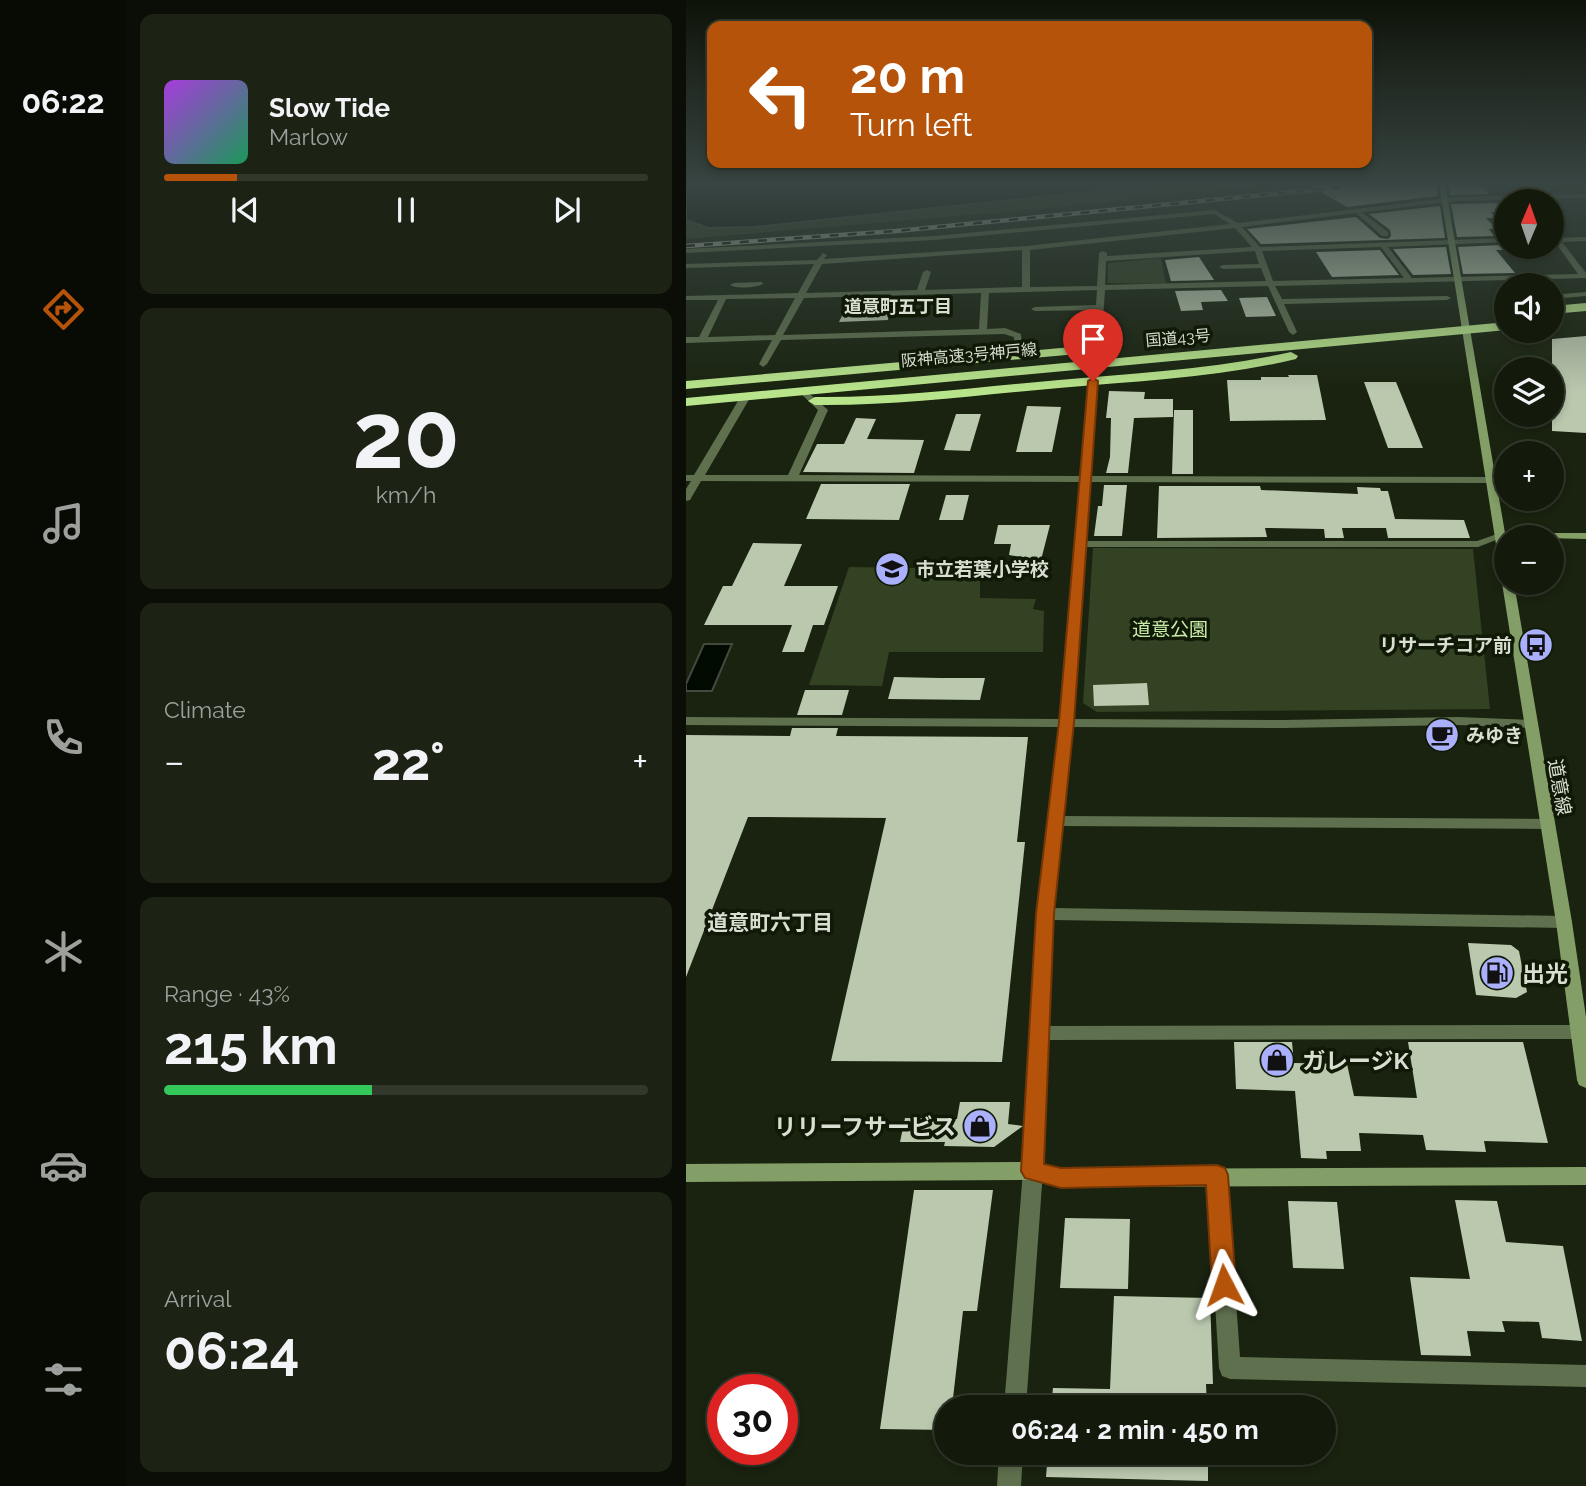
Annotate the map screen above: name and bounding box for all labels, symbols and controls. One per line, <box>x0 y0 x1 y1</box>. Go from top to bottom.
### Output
text: 20 m <box>850 47 965 104</box>
icon: left <box>735 49 826 140</box>
text: 06:22 <box>21 83 105 120</box>
text: Slow Tide <box>269 93 390 123</box>
text: Turn left <box>850 106 972 143</box>
text: Marlow <box>269 123 348 150</box>
north arrow <box>1494 189 1564 259</box>
map controls <box>1494 189 1564 595</box>
icon: previous <box>226 191 264 229</box>
icon: pause <box>387 191 425 229</box>
icon: next <box>548 191 586 229</box>
button: sound <box>1494 273 1564 343</box>
icon: directions <box>39 285 88 334</box>
district label: 道意町五丁目 <box>844 296 952 317</box>
pin <box>1063 309 1123 381</box>
icon: arrive <box>1074 320 1112 358</box>
street label: 国道43号 <box>1145 326 1211 350</box>
street label: 阪神高速3号神戸線 <box>900 340 1038 370</box>
button: layers <box>1494 357 1564 427</box>
text: 20 <box>352 382 460 489</box>
button: + <box>1494 441 1564 511</box>
text: km/h <box>376 481 436 508</box>
icon: music <box>39 499 88 548</box>
button: − <box>1494 525 1564 595</box>
school or university icon: 市立若葉小学校 <box>873 550 911 588</box>
place label: 市立若葉小学校 <box>916 558 1049 580</box>
park label: 道意公園 <box>1132 618 1208 640</box>
bus stop icon: リサーチコア前 <box>1517 626 1555 664</box>
place label: リサーチコア前 <box>1379 634 1512 656</box>
text: Climate <box>164 696 246 723</box>
icon: phone <box>39 713 88 762</box>
cafe icon: みゆき <box>1423 716 1461 754</box>
place label: みゆき <box>1466 724 1523 746</box>
text: 22° <box>372 731 445 792</box>
text: − <box>164 739 184 784</box>
text: + <box>632 739 648 784</box>
street label: 道意線 <box>1544 757 1576 817</box>
district label: 道意町六丁目 <box>707 910 833 935</box>
icon: climate <box>39 927 88 976</box>
fuel station icon: 出光 <box>1478 954 1516 992</box>
place label: 出光 <box>1522 960 1568 987</box>
text: Range · 43% <box>164 980 290 1007</box>
text: 215 km <box>164 1015 338 1076</box>
shop icon: ガレージK <box>1258 1041 1296 1079</box>
place label: ガレージK <box>1302 1047 1410 1074</box>
shop icon: リリーフサービス <box>961 1107 999 1145</box>
place label: リリーフサービス <box>773 1113 956 1140</box>
icon: car <box>39 1141 88 1190</box>
position arrow <box>1187 1248 1261 1322</box>
text: Arrival <box>164 1285 231 1312</box>
text: 06:24 <box>164 1320 299 1381</box>
icon: filters <box>39 1355 88 1404</box>
speed limit sign: 30 <box>707 1374 798 1465</box>
text: 06:24 · 2 min · 450 m <box>1011 1415 1259 1445</box>

